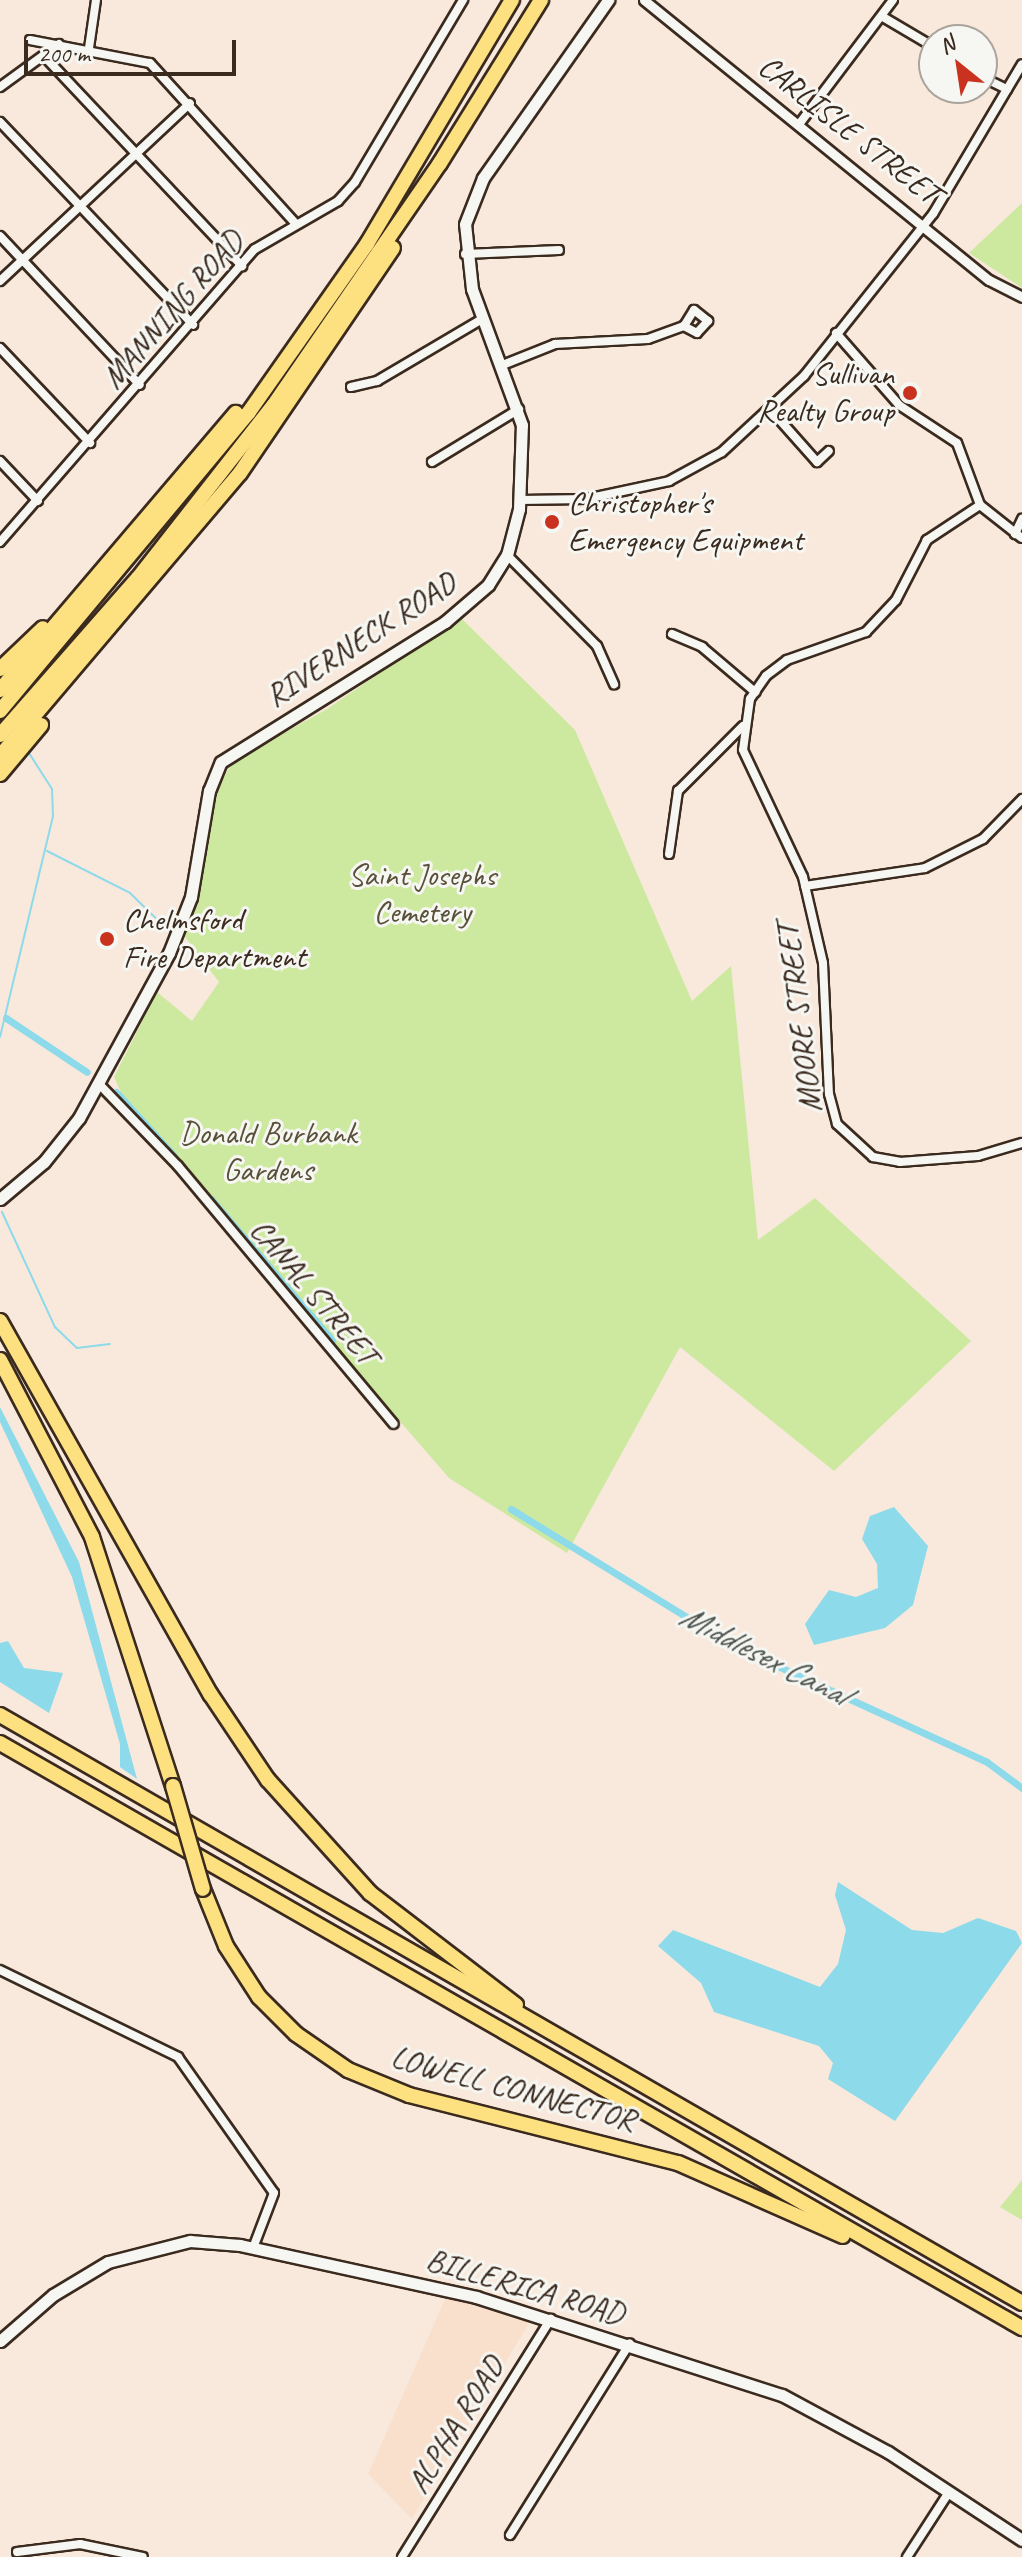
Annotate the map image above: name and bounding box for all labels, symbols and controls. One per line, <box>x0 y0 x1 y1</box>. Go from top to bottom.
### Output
scale bar <box>28 24 240 74</box>
north arrow <box>918 24 998 104</box>
text: N <box>934 29 960 60</box>
text: 200 m <box>38 39 90 69</box>
street label: CARLISLE STREET <box>751 47 947 213</box>
street label: MANNING ROAD <box>93 223 253 397</box>
place label: Sullivan Realty Group <box>757 356 894 431</box>
marker: Sullivan Realty Group <box>901 384 919 402</box>
place label: Christopher's Emergency Equipment <box>568 485 803 560</box>
marker: Christopher's Emergency Equipment <box>543 513 561 531</box>
street label: RIVERNECK ROAD <box>258 564 464 716</box>
park label: Saint Josephs Cemetery <box>348 857 496 932</box>
place label: Chelmsford Fire Department <box>123 902 303 977</box>
street label: MOORE STREET <box>769 922 831 1114</box>
marker: Chelmsford Fire Department <box>98 930 116 948</box>
park label: Donald Burbank Gardens <box>180 1115 356 1190</box>
street label: CANAL STREET <box>242 1211 386 1373</box>
water label: Middlesex Canal <box>673 1594 855 1714</box>
street label: LOWELL CONNECTOR <box>389 2038 637 2140</box>
street label: BILLERICA ROAD <box>420 2240 630 2334</box>
street label: ALPHA ROAD <box>399 2350 513 2500</box>

